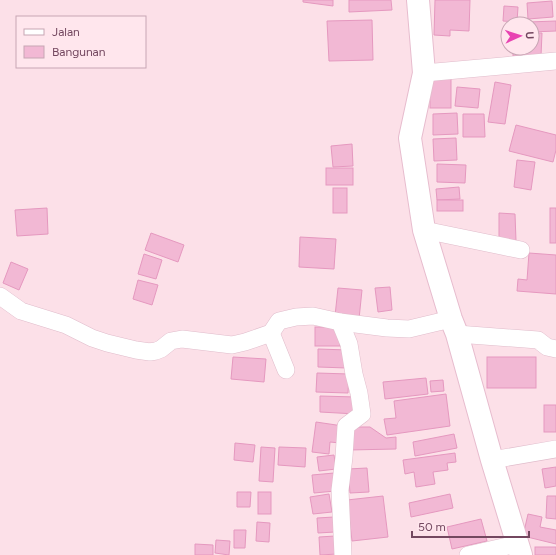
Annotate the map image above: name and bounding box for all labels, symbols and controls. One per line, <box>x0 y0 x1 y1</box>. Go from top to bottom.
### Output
legend <box>16 16 146 68</box>
north arrow <box>500 16 540 56</box>
text: Jalan <box>52 25 80 39</box>
text: U <box>523 31 536 40</box>
text: Bangunan <box>52 45 106 59</box>
scale bar <box>412 513 529 539</box>
text: 50 m <box>418 520 446 534</box>

